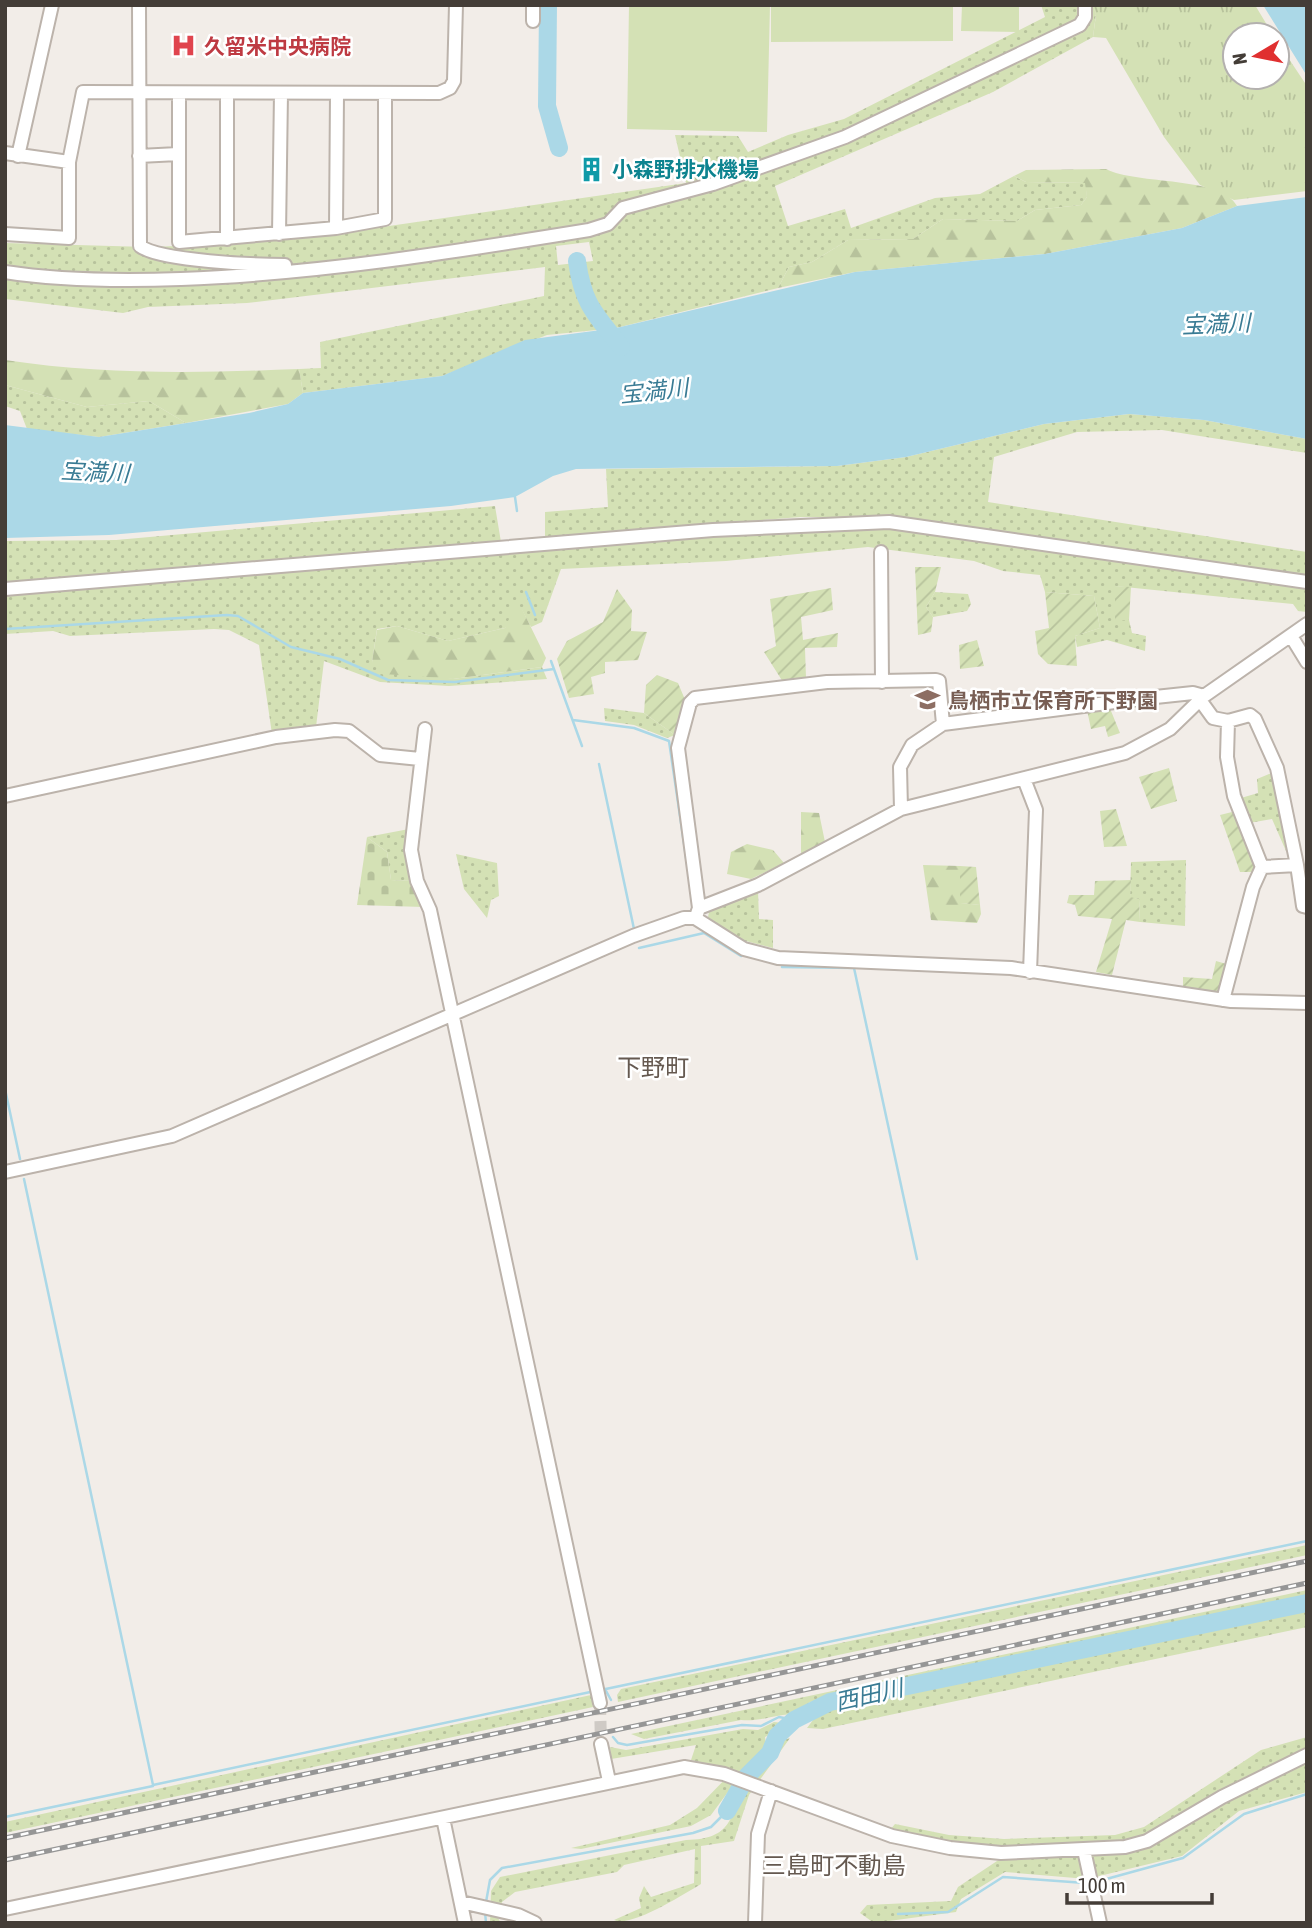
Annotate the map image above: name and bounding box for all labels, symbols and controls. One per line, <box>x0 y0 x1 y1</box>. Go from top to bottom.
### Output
north arrow <box>1221 21 1291 91</box>
hospital icon: 久留米中央病院 <box>170 32 198 60</box>
place label: 久留米中央病院 <box>204 34 351 58</box>
text: N <box>1227 52 1251 66</box>
building icon: 小森野排水機場 <box>578 155 606 183</box>
place label: 小森野排水機場 <box>612 157 759 181</box>
water label: 宝満川 <box>1181 310 1254 338</box>
water label: 宝満川 <box>618 374 693 408</box>
water label: 宝満川 <box>60 457 133 487</box>
school or university icon: 鳥栖市立保育所下野園 <box>914 686 942 714</box>
place label: 鳥栖市立保育所下野園 <box>948 688 1158 712</box>
district label: 下野町 <box>617 1054 689 1081</box>
water label: 西田川 <box>832 1674 908 1715</box>
district label: 三島町不動島 <box>762 1852 906 1879</box>
scale bar <box>1067 1862 1212 1906</box>
text: 100 m <box>1078 1873 1126 1897</box>

